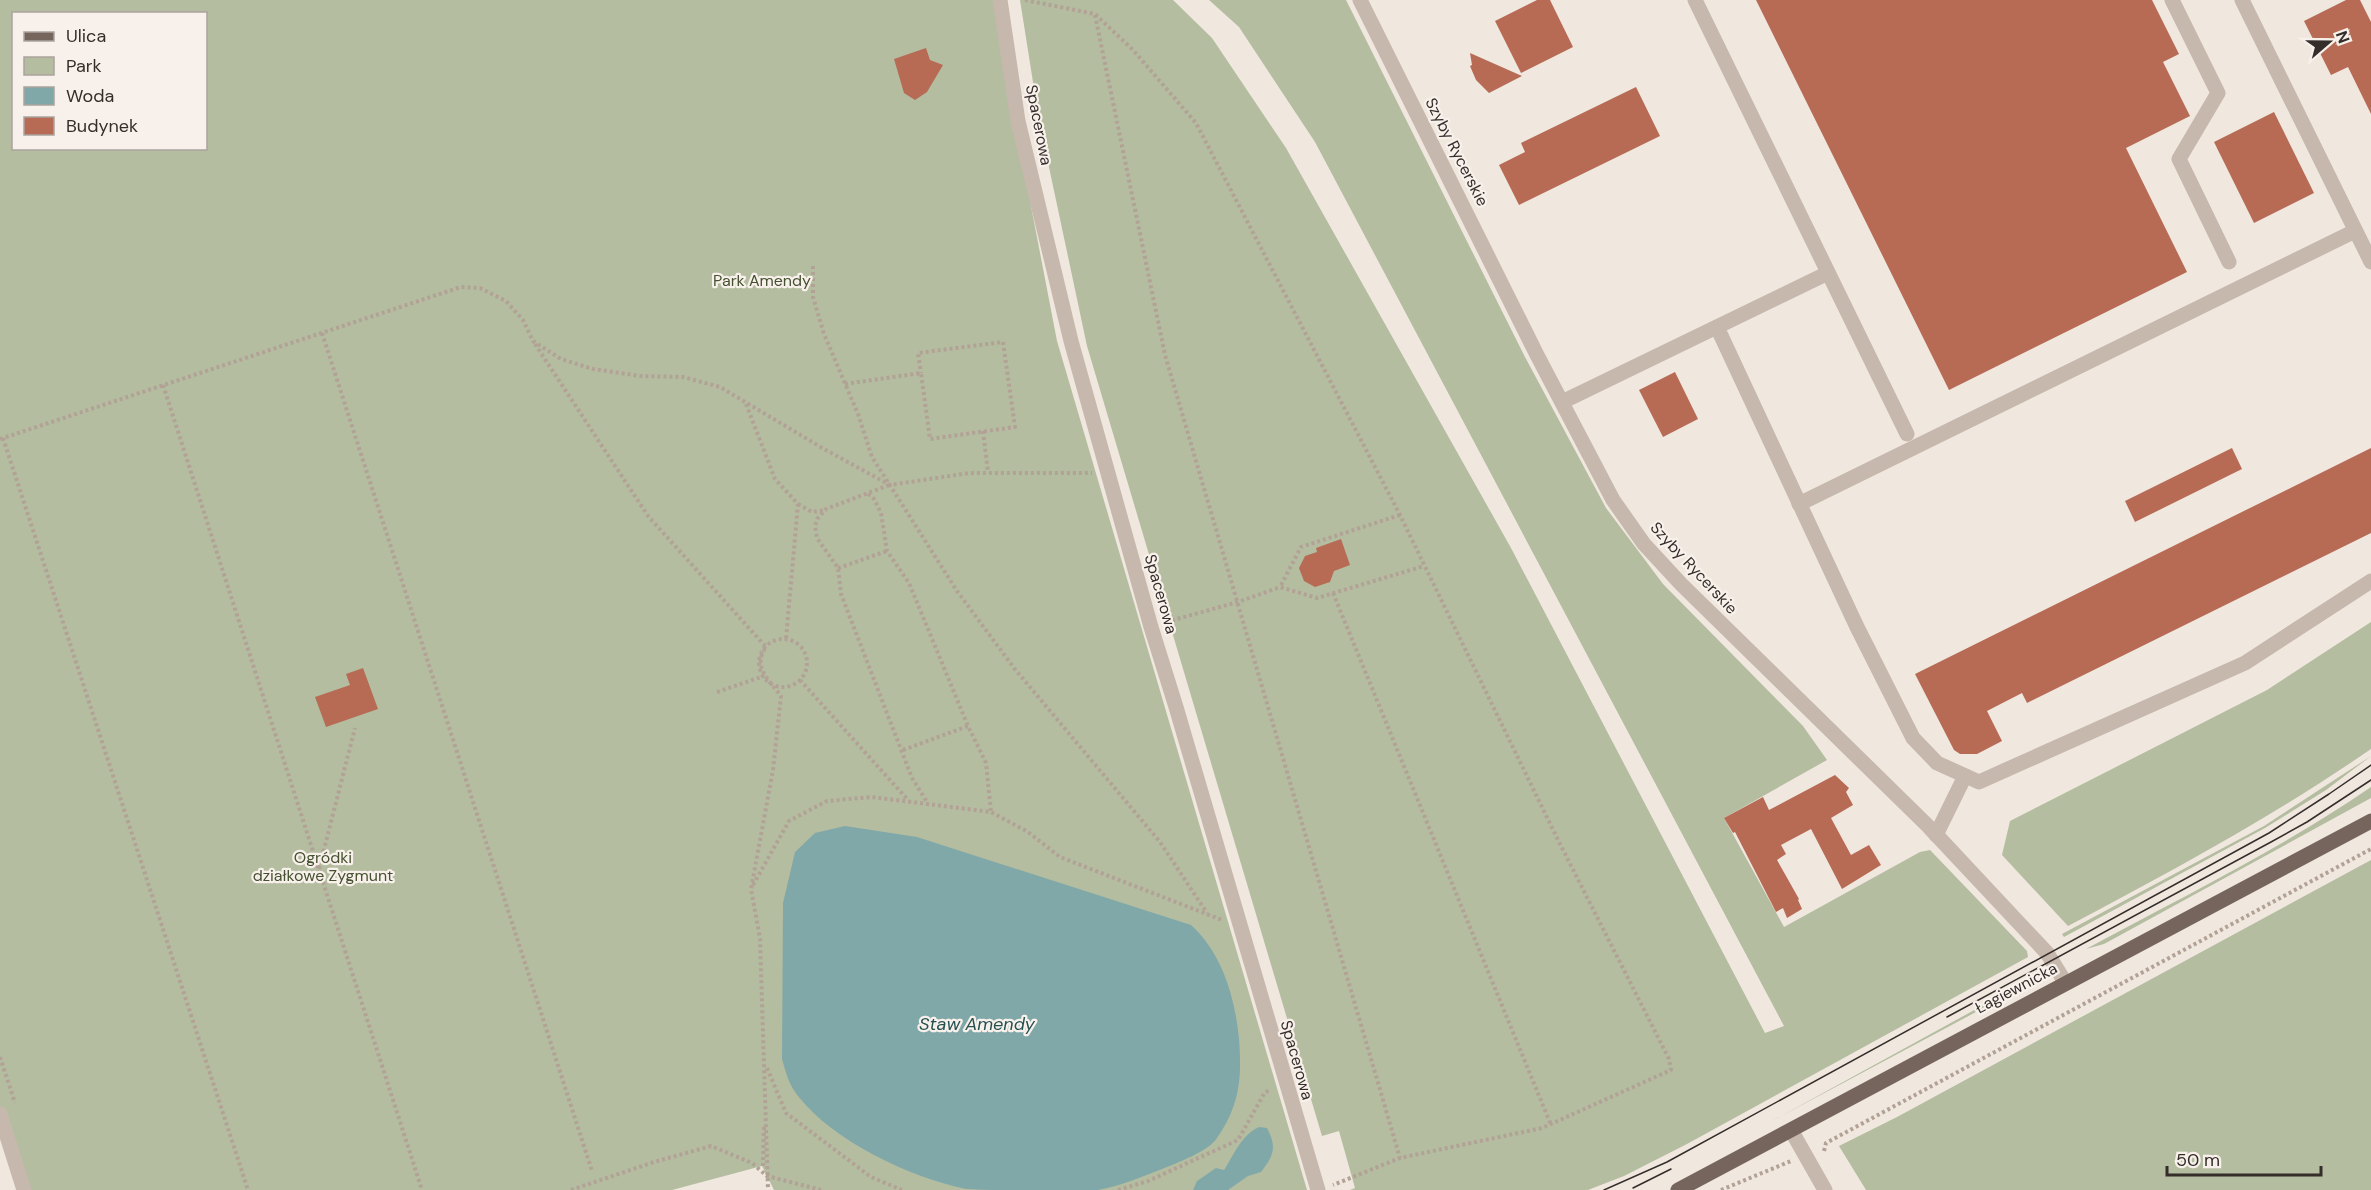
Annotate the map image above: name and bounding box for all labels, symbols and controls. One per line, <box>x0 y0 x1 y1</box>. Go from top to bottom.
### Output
legend <box>12 12 207 150</box>
north arrow <box>2299 12 2359 72</box>
text: Ulica <box>66 24 106 48</box>
text: N <box>2331 28 2354 46</box>
text: Park <box>66 54 102 78</box>
street label: Spacerowa <box>1021 83 1057 167</box>
text: Woda <box>66 84 114 108</box>
street label: Szyby Rycerskie <box>1421 94 1493 210</box>
text: Budynek <box>66 114 138 138</box>
park label: Park Amendy <box>713 270 811 291</box>
street label: Szyby Rycerskie <box>1646 517 1742 619</box>
street label: Spacerowa <box>1140 552 1182 636</box>
park label: Ogródki działkowe Zygmunt <box>253 847 393 886</box>
street label: Łagiewnicka <box>1971 958 2061 1018</box>
water label: Staw Amendy <box>919 1012 1036 1036</box>
street label: Spacerowa <box>1276 1018 1318 1102</box>
scale bar <box>2167 1139 2322 1177</box>
text: 50 m <box>2176 1148 2220 1172</box>

